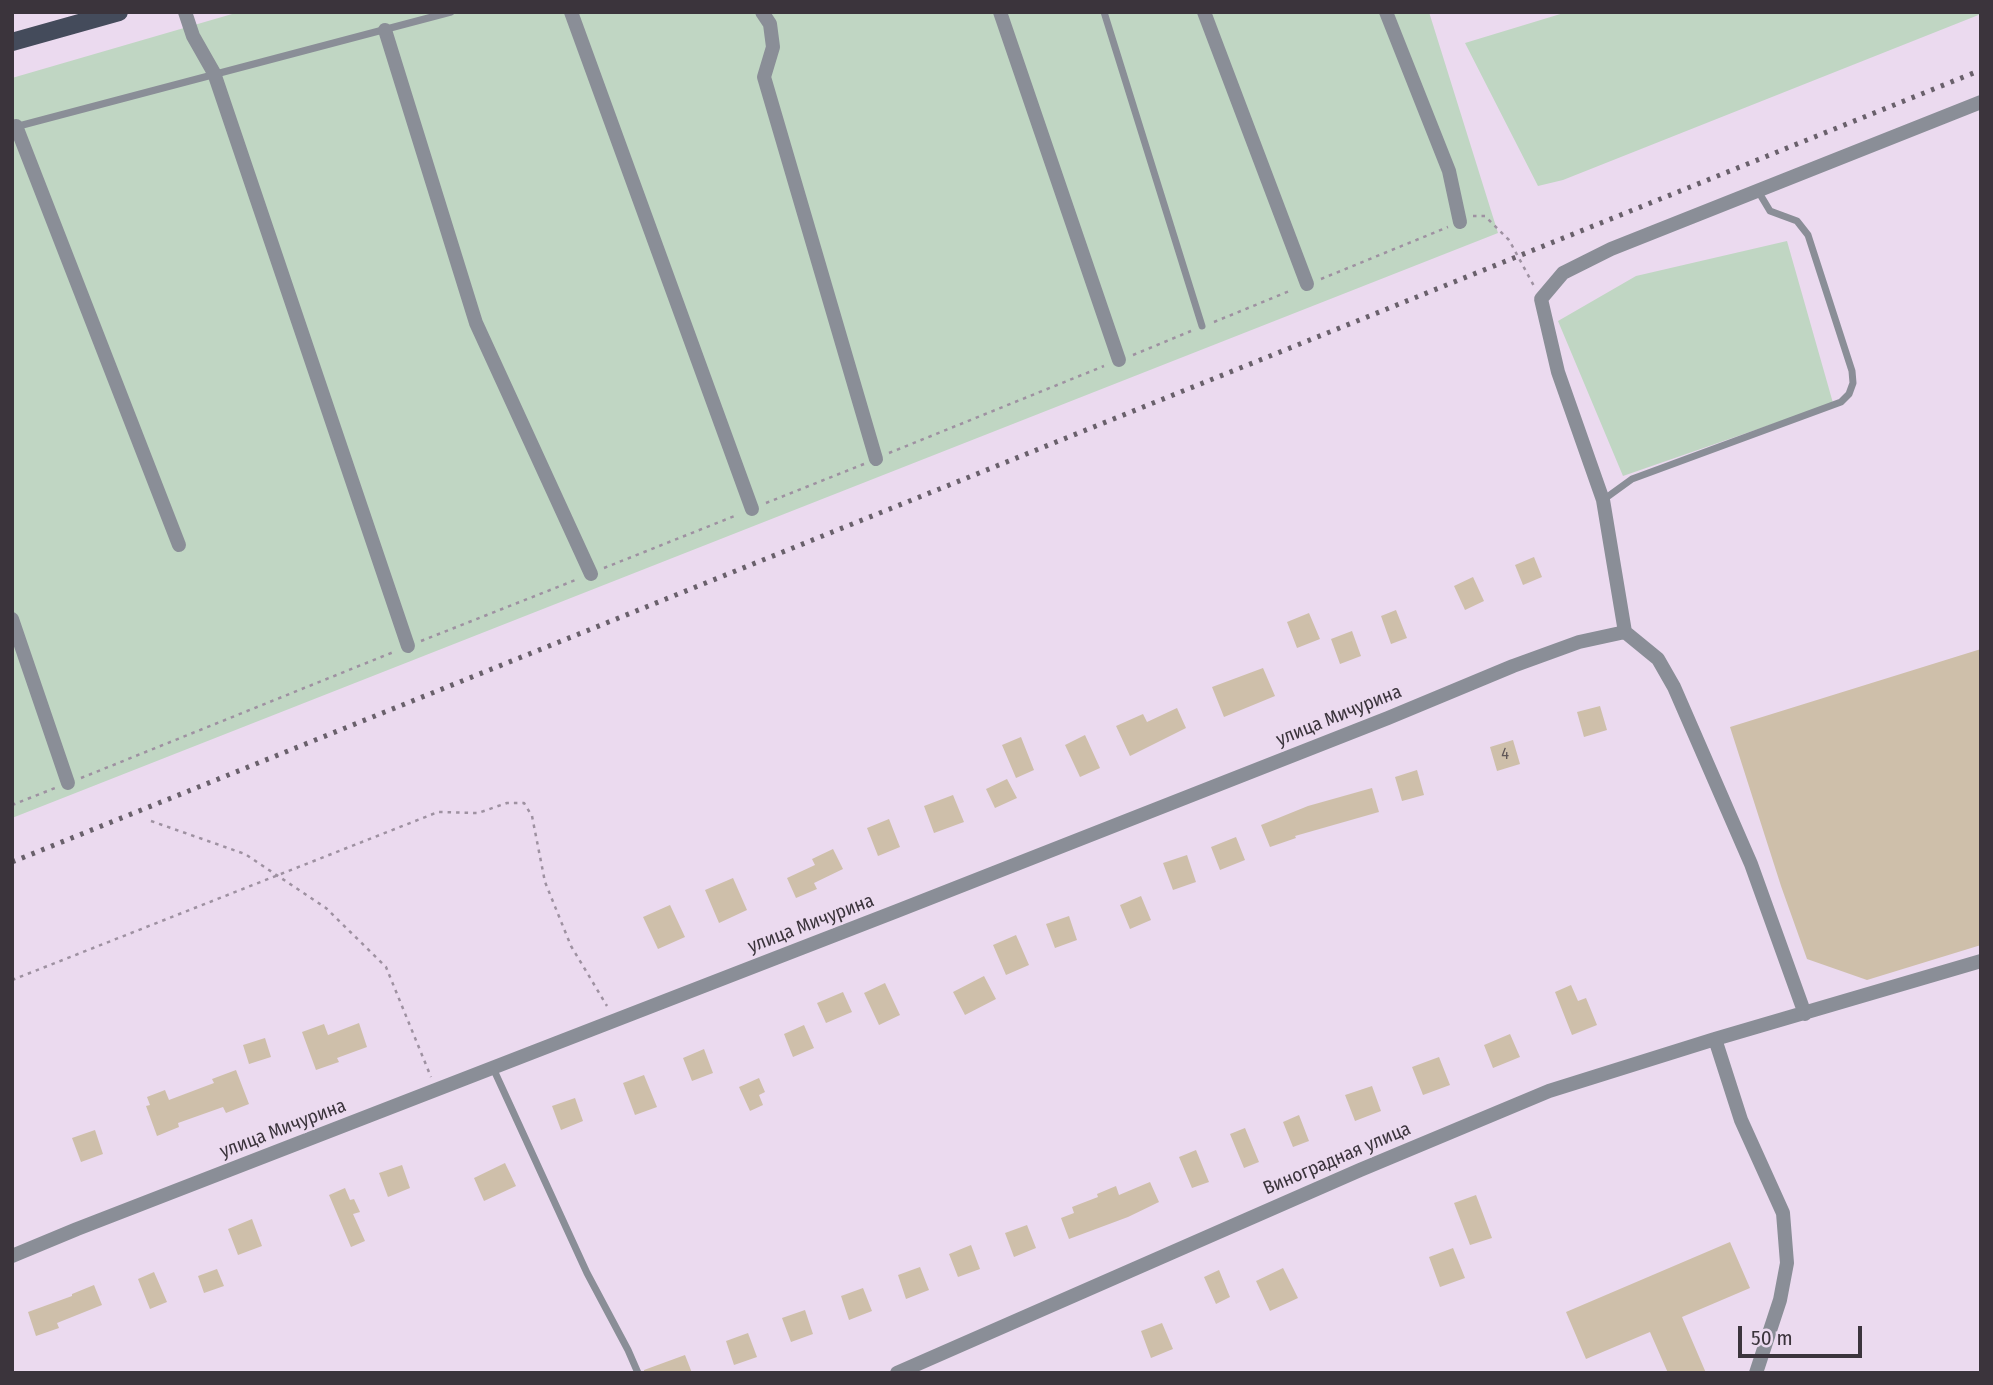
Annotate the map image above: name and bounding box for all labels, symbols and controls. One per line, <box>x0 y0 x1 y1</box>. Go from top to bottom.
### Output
street label: улица Мичурина <box>1273 680 1405 752</box>
house number: 4 <box>1501 745 1509 765</box>
street label: улица Мичурина <box>745 889 877 959</box>
street label: улица Мичурина <box>217 1094 349 1164</box>
street label: Виноградная улица <box>1260 1118 1414 1200</box>
scale bar <box>1741 1312 1865 1356</box>
text: 50 m <box>1751 1325 1793 1351</box>

